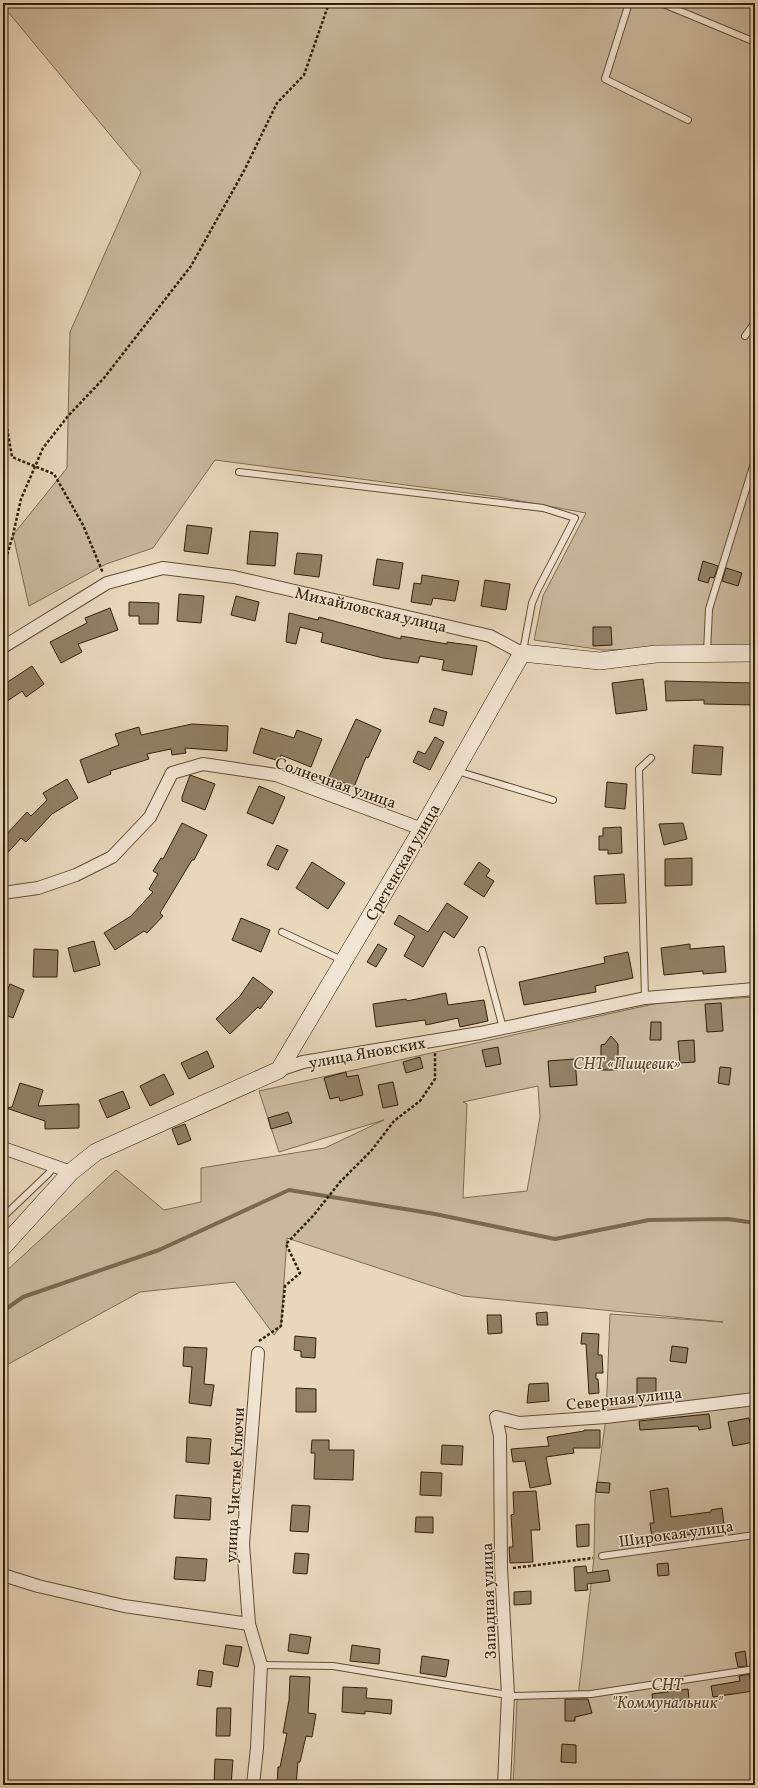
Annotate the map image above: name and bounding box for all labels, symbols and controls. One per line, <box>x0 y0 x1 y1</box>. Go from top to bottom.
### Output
street label: Михайловская улица <box>292 583 449 639</box>
street label: Солнечная улица <box>272 753 399 815</box>
street label: Сретенская улица <box>361 800 446 926</box>
street label: улица Яновских <box>307 1033 427 1075</box>
park label: СНТ «Пищевик» <box>573 1054 681 1076</box>
street label: Северная улица <box>565 1383 683 1417</box>
street label: улица Чистые Ключи <box>221 1406 251 1564</box>
street label: Широкая улица <box>617 1516 735 1554</box>
street label: Западная улица <box>477 1542 503 1660</box>
park label: СНТ "Коммунальник" <box>611 1675 723 1715</box>

